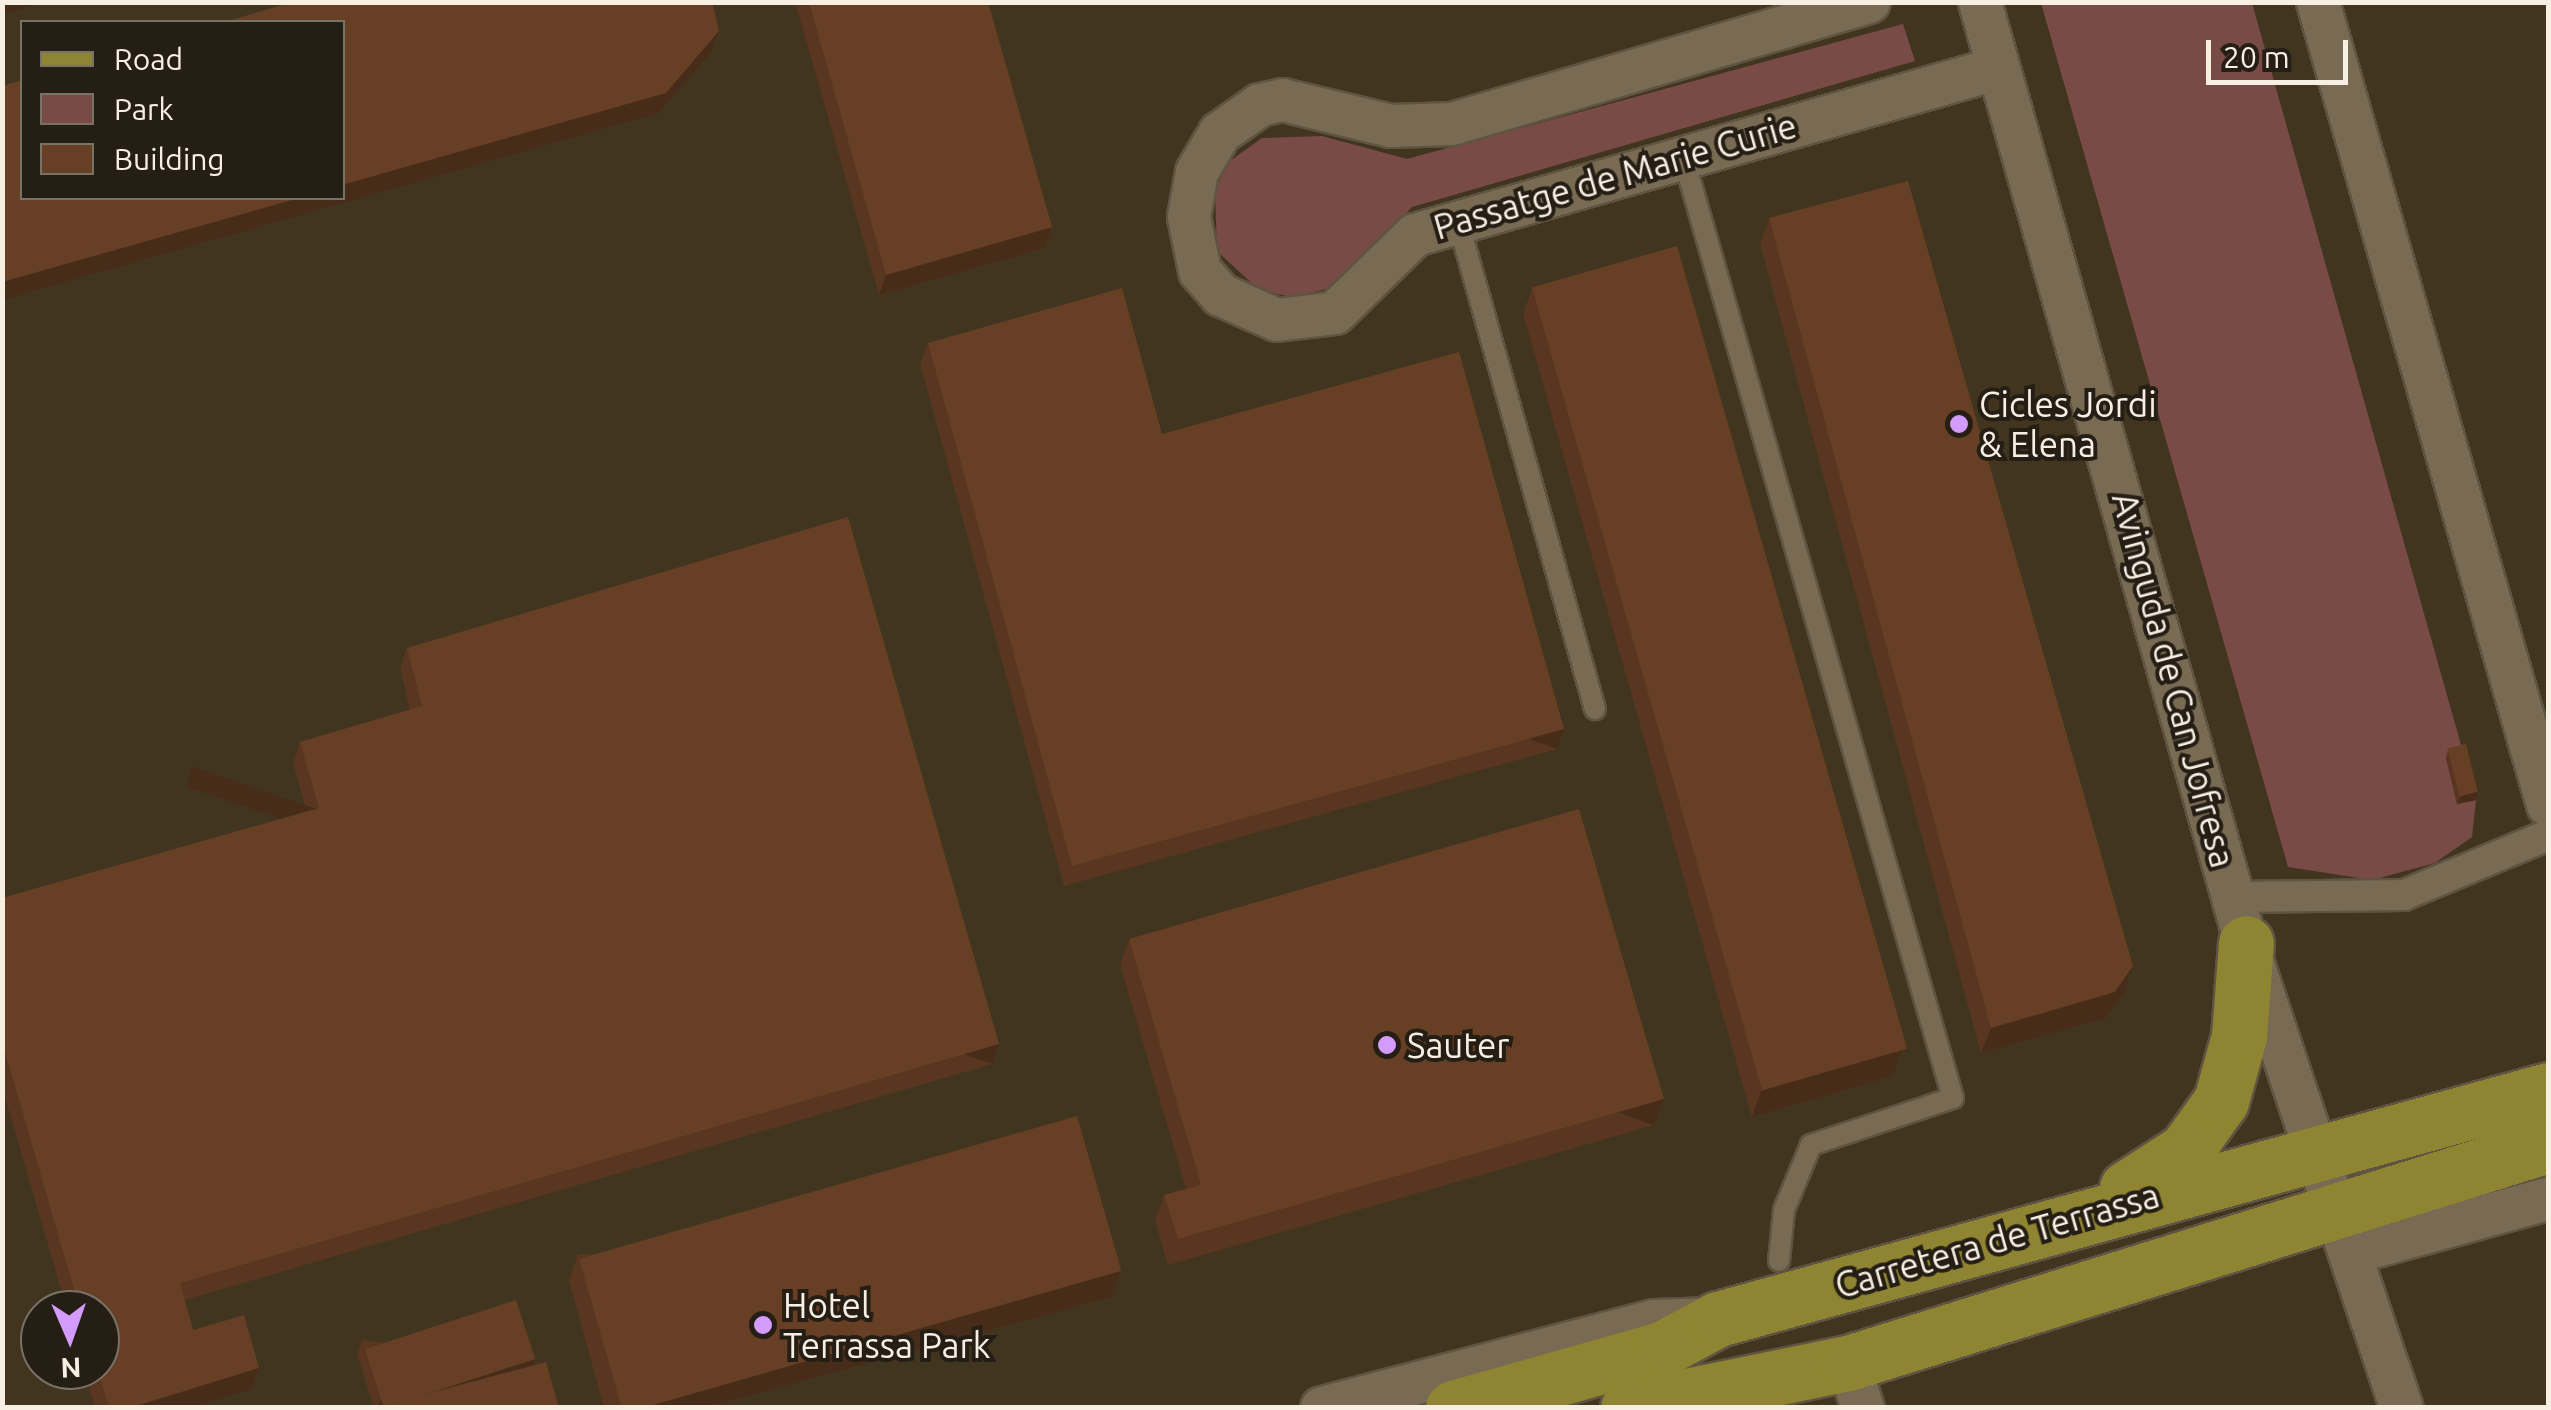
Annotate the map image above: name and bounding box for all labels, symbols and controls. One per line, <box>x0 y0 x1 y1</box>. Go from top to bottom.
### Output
legend <box>20 20 345 200</box>
scale bar <box>2211 20 2354 82</box>
text: 20 m <box>2223 40 2290 74</box>
text: Road <box>114 42 183 76</box>
text: Park <box>114 92 174 126</box>
street label: Passatge de Marie Curie <box>1429 104 1801 248</box>
text: Building <box>114 142 225 176</box>
place label: Cicles Jordi & Elena <box>1979 383 2157 465</box>
marker: Cicles Jordi & Elena <box>1948 413 1970 435</box>
street label: Avinguda de Can Jofresa <box>2104 488 2244 872</box>
place label: Sauter <box>1407 1024 1510 1066</box>
marker: Sauter <box>1376 1034 1398 1056</box>
street label: Carretera de Terrassa <box>1830 1174 2164 1306</box>
place label: Hotel Terrassa Park <box>783 1284 991 1366</box>
north arrow <box>20 1290 120 1390</box>
marker: Hotel Terrassa Park <box>752 1314 774 1336</box>
text: N <box>60 1353 82 1384</box>

